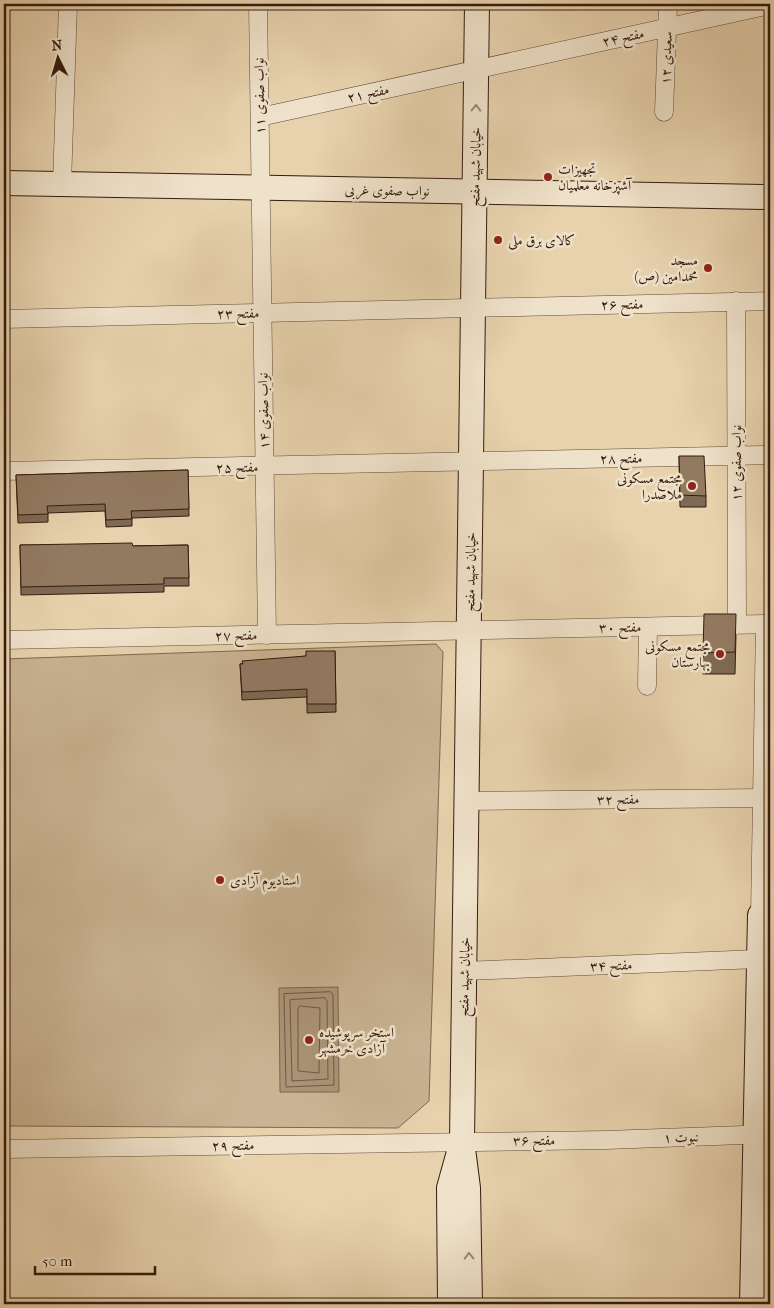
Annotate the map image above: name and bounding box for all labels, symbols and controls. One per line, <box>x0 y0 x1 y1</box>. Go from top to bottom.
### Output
street label: مفتح ۲۴ <box>601 25 646 54</box>
street label: سعیدی ۱۲ <box>657 31 676 85</box>
north arrow <box>32 32 82 82</box>
text: N <box>51 37 63 54</box>
street label: نواب صفوی ۱۱ <box>250 57 269 134</box>
street label: مفتح ۲۱ <box>346 81 391 110</box>
one-way arrow <box>471 104 481 112</box>
street label: خیابان شهید مفتح <box>466 127 489 207</box>
place label: تجهيزات آشپزخانه معلمیان <box>558 161 633 195</box>
marker: تجهيزات آشپزخانه معلمیان <box>542 171 554 183</box>
street label: نواب صفوی غربی <box>344 181 430 201</box>
place label: کالای برق ملی <box>508 232 576 250</box>
marker: کالای برق ملی <box>492 234 504 246</box>
place label: مسجد محمدامین (ص) <box>634 252 698 285</box>
marker: مسجد محمدامین (ص) <box>702 262 714 274</box>
street label: مفتح ۲۶ <box>601 296 643 317</box>
street label: مفتح ۲۳ <box>217 305 259 326</box>
street label: نواب صفوی ۱۴ <box>254 372 273 449</box>
street label: نواب صفوی ۱۲ <box>728 424 745 501</box>
street label: مفتح ۲۸ <box>600 450 642 471</box>
street label: مفتح ۲۵ <box>216 459 258 480</box>
place label: مجتمع مسکونی ملاصدرا <box>617 470 683 503</box>
marker: مجتمع مسکونی ملاصدرا <box>686 480 698 492</box>
street label: خیابان شهید مفتح <box>461 532 484 612</box>
street label: مفتح ۳۰ <box>599 619 641 640</box>
street label: مفتح ۲۷ <box>215 627 257 648</box>
place label: مجتمع مسکونی بهارستان <box>645 638 711 672</box>
marker: مجتمع مسکونی بهارستان <box>714 648 726 660</box>
street label: مفتح ۳۲ <box>597 791 639 812</box>
place label: استادیوم آزادی <box>230 872 299 893</box>
marker: استادیوم آزادی <box>214 874 226 886</box>
street label: خیابان شهید مفتح <box>455 937 478 1017</box>
street label: مفتح ۳۴ <box>589 956 633 979</box>
place label: استخر سرپوشیده آزادی خرمشهر <box>317 1024 394 1058</box>
marker: استخر سرپوشیده آزادی خرمشهر <box>303 1034 315 1046</box>
street label: نبوت ۱ <box>663 1128 699 1147</box>
street label: مفتح ۳۶ <box>513 1132 555 1153</box>
street label: مفتح ۲۹ <box>212 1137 254 1158</box>
scale bar <box>35 1243 155 1275</box>
one-way arrow <box>464 1251 474 1259</box>
text: 50 m <box>42 1252 73 1270</box>

